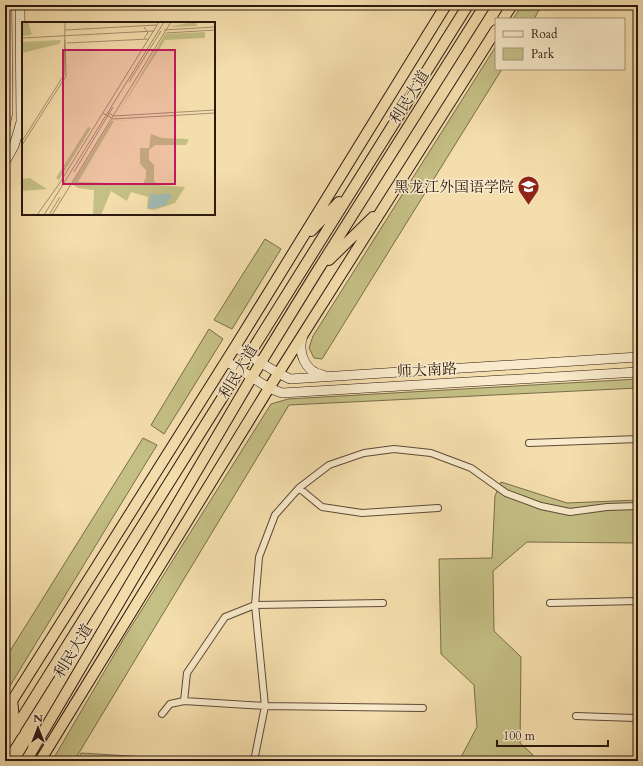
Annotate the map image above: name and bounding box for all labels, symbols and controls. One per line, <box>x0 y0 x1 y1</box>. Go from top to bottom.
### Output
legend <box>495 18 625 70</box>
inset map <box>22 22 215 215</box>
text: Road <box>531 26 558 42</box>
text: Park <box>531 46 555 62</box>
street label: 利民大道 <box>385 66 433 128</box>
school or university icon: 黑龙江外国语学院 <box>516 174 542 207</box>
place label: 黑龙江外国语学院 <box>394 177 514 197</box>
street label: 利民大道 <box>214 341 262 403</box>
street label: 师大南路 <box>397 358 457 382</box>
street label: 利民大道 <box>49 620 97 682</box>
north arrow <box>18 708 58 748</box>
text: N <box>33 711 43 726</box>
scale bar <box>497 722 608 748</box>
text: 100 m <box>503 728 536 744</box>

